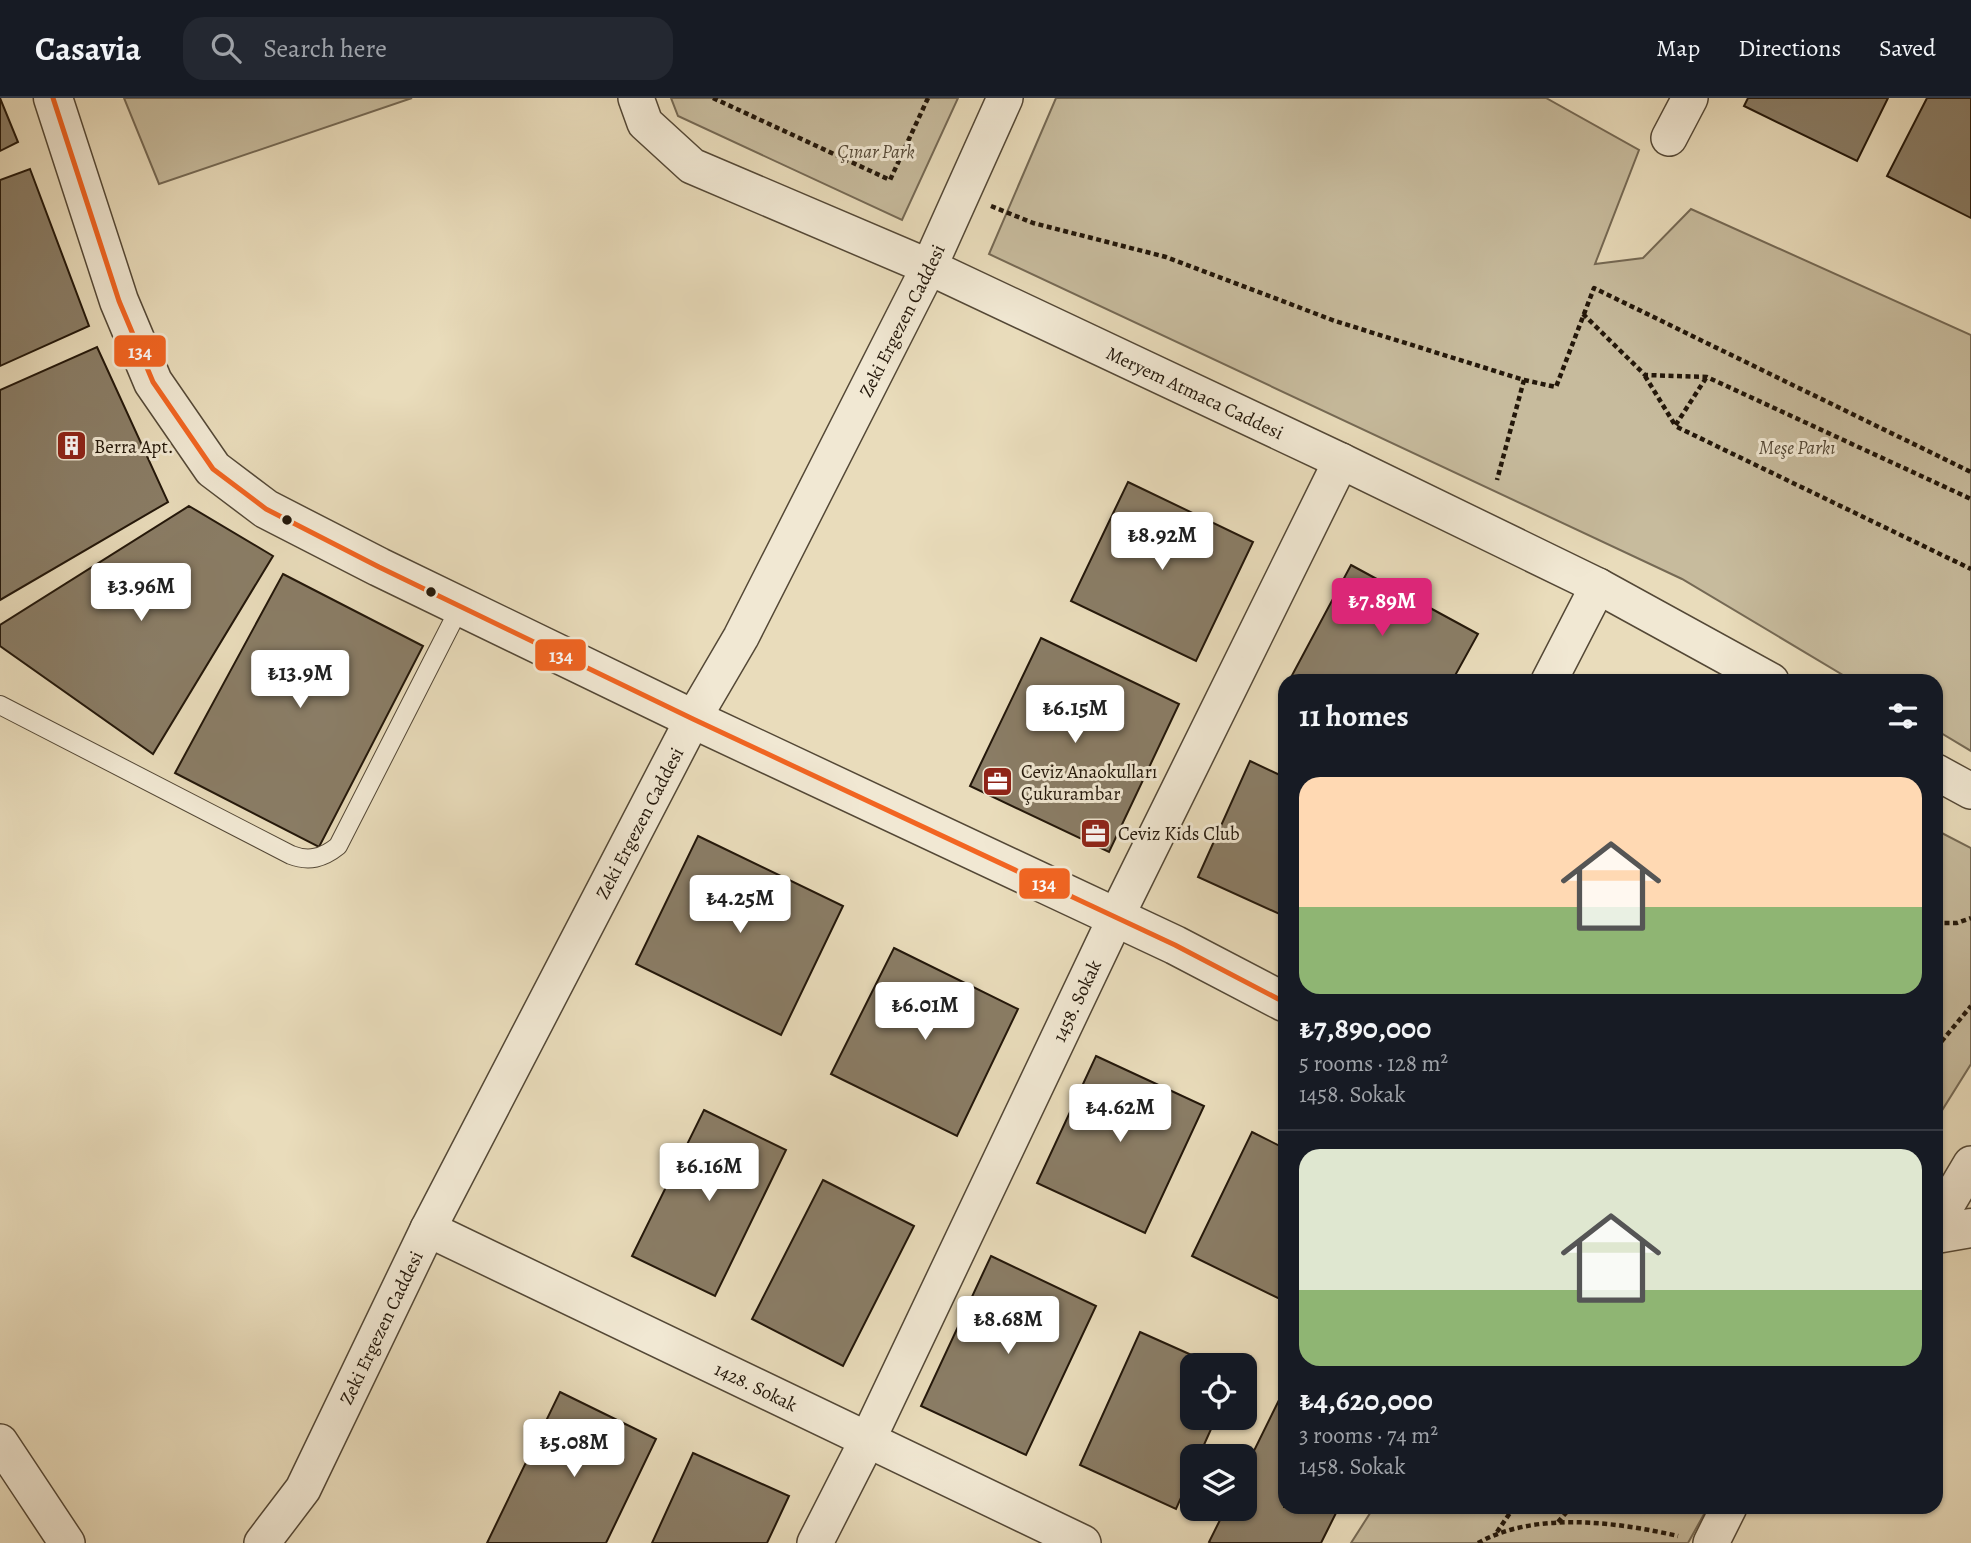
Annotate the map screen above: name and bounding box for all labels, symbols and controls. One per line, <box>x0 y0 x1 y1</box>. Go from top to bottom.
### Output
search box <box>183 17 673 80</box>
text: Casavia <box>35 26 141 71</box>
icon: search <box>207 29 245 67</box>
text: Search here <box>263 31 387 66</box>
text: Map <box>1656 32 1700 64</box>
text: Directions <box>1738 32 1841 64</box>
text: Saved <box>1879 32 1936 64</box>
park label: Çınar Park <box>837 139 915 165</box>
street label: Zeki Ergezen Caddesi <box>853 240 952 402</box>
line badge: 134 <box>113 334 167 368</box>
text: 134 <box>128 339 152 365</box>
street label: Meryem Atmaca Caddesi <box>1102 340 1288 446</box>
building icon: Berra Apt. <box>54 429 88 463</box>
place label: Berra Apt. <box>94 434 173 460</box>
park label: Meşe Parkı <box>1759 435 1835 461</box>
pin: ₺8.92M <box>1105 512 1219 572</box>
unlabelled marker <box>280 513 294 527</box>
text: ₺8.92M <box>1127 519 1197 550</box>
pin: ₺3.96M <box>84 564 198 623</box>
text: ₺3.96M <box>107 570 175 601</box>
pin: ₺7.89M <box>1325 578 1439 638</box>
unlabelled marker <box>424 585 438 599</box>
text: ₺7.89M <box>1348 585 1416 616</box>
line badge: 134 <box>534 638 587 672</box>
text: 134 <box>549 643 573 669</box>
pin: ₺13.9M <box>243 650 357 710</box>
text: ₺13.9M <box>267 657 333 688</box>
pin: ₺6.15M <box>1018 686 1132 745</box>
text: ₺6.15M <box>1042 692 1108 723</box>
text: 11 homes <box>1299 696 1409 736</box>
icon: filters <box>1884 697 1922 735</box>
street label: Zeki Ergezen Caddesi <box>590 743 690 904</box>
place label: Ceviz Anaokulları Çukurambar <box>1021 759 1157 807</box>
office icon: Ceviz Anaokulları Çukurambar <box>981 765 1015 799</box>
office icon: Ceviz Kids Club <box>1078 816 1112 850</box>
place label: Ceviz Kids Club <box>1118 821 1240 847</box>
icon: home <box>1548 823 1674 949</box>
line badge: 134 <box>1018 867 1071 900</box>
text: 134 <box>1032 871 1056 897</box>
pin: ₺4.25M <box>683 876 797 935</box>
text: ₺4.25M <box>706 882 774 913</box>
street label: 1458. Sokak <box>1046 955 1108 1047</box>
pin: ₺6.01M <box>868 982 982 1042</box>
text: ₺6.01M <box>891 989 959 1020</box>
text: ₺7,890,000 <box>1299 1008 1431 1048</box>
text: 5 rooms · 128 m² <box>1299 1048 1448 1079</box>
text: 1458. Sokak <box>1299 1079 1406 1110</box>
pin: ₺4.62M <box>1063 1084 1177 1144</box>
text: ₺4.62M <box>1085 1091 1155 1122</box>
pin: ₺6.16M <box>652 1144 766 1203</box>
text: ₺6.16M <box>676 1150 742 1181</box>
icon: home <box>1548 1195 1674 1321</box>
street label: Zeki Ergezen Caddesi <box>334 1247 430 1409</box>
pin: ₺8.68M <box>951 1296 1065 1356</box>
text: ₺8.68M <box>973 1303 1043 1334</box>
map controls <box>1180 1353 1257 1521</box>
button: locate <box>1180 1353 1257 1430</box>
street label: 1428. Sokak <box>710 1356 802 1418</box>
text: ₺4,620,000 <box>1299 1380 1433 1420</box>
pin: ₺5.08M <box>517 1420 631 1479</box>
text: 3 rooms · 74 m² <box>1299 1420 1438 1451</box>
text: ₺5.08M <box>539 1426 609 1457</box>
button: layers <box>1180 1444 1257 1521</box>
text: 1458. Sokak <box>1299 1451 1406 1482</box>

